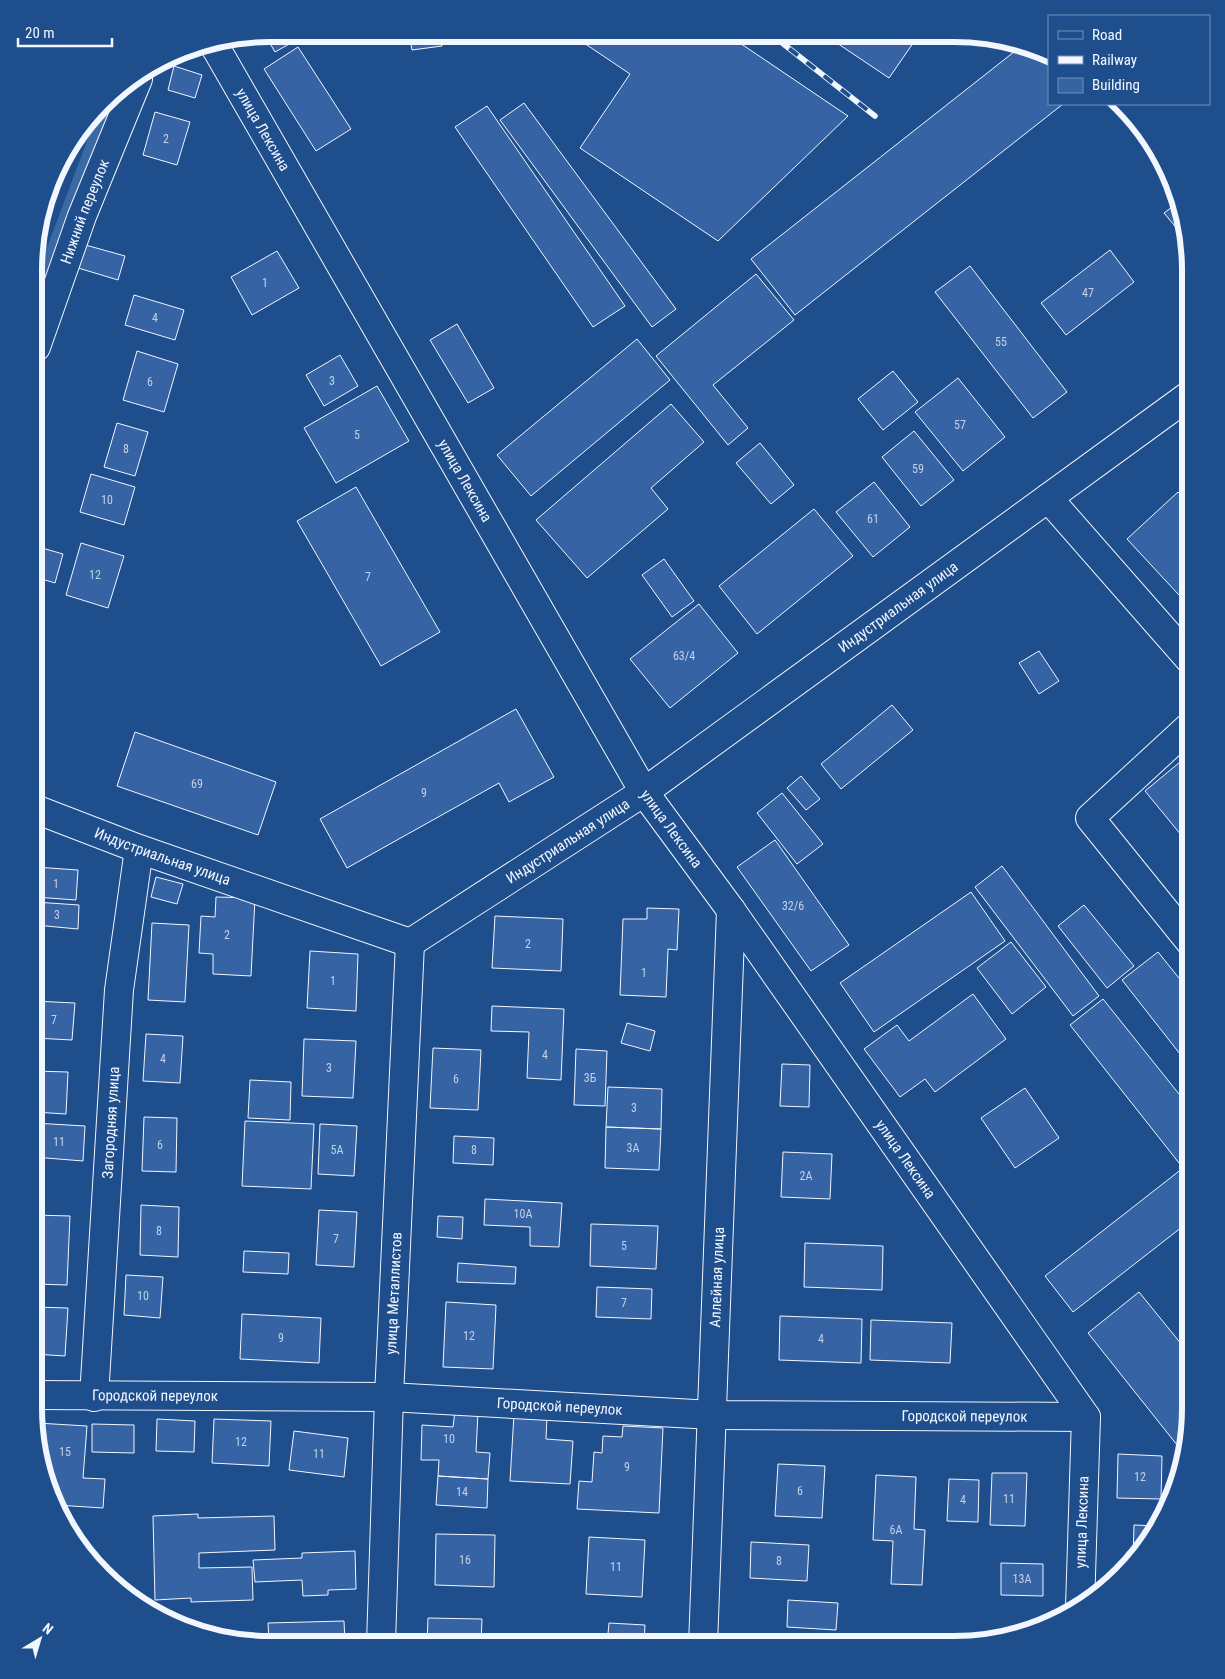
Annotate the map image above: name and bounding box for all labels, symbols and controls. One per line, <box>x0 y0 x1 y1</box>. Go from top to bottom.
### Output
scale bar <box>18 15 111 47</box>
legend <box>1048 15 1210 105</box>
text: 20 m <box>25 24 55 42</box>
text: Road <box>1092 26 1122 44</box>
text: Railway <box>1092 51 1137 69</box>
text: Building <box>1092 76 1140 94</box>
street label: улица Лексина <box>232 85 294 174</box>
house number: 2 <box>163 132 169 146</box>
street label: Нижний переулок <box>57 157 113 266</box>
house number: 1 <box>262 276 268 290</box>
house number: 47 <box>1082 286 1094 300</box>
house number: 4 <box>152 311 158 325</box>
house number: 55 <box>995 335 1007 349</box>
house number: 3 <box>329 374 335 388</box>
house number: 6 <box>147 375 153 389</box>
house number: 57 <box>954 418 966 432</box>
house number: 5 <box>354 428 360 442</box>
street label: улица Лексина <box>434 436 496 525</box>
house number: 8 <box>123 442 129 456</box>
house number: 59 <box>912 462 924 476</box>
house number: 10 <box>101 493 113 507</box>
house number: 61 <box>867 512 879 526</box>
street label: Индустриальная улица <box>835 558 961 657</box>
house number: 12 <box>89 568 101 582</box>
house number: 7 <box>365 570 371 584</box>
house number: 63/4 <box>673 649 695 663</box>
house number: 69 <box>191 777 203 791</box>
house number: 9 <box>421 786 427 800</box>
street label: улица Лексина <box>637 786 706 871</box>
street label: Индустриальная улица <box>503 795 633 888</box>
street label: Индустриальная улица <box>92 824 233 889</box>
house number: 1 <box>53 877 59 891</box>
house number: 32/6 <box>782 899 804 913</box>
house number: 3 <box>54 908 60 922</box>
house number: 2 <box>224 928 230 942</box>
house number: 2 <box>525 937 531 951</box>
house number: 1 <box>641 966 647 980</box>
house number: 1 <box>330 974 336 988</box>
house number: 7 <box>51 1013 57 1027</box>
house number: 4 <box>542 1048 548 1062</box>
house number: 4 <box>160 1052 166 1066</box>
house number: 3 <box>326 1061 332 1075</box>
street label: Загородняя улица <box>98 1066 123 1179</box>
house number: 3Б <box>584 1071 597 1085</box>
house number: 6 <box>453 1072 459 1086</box>
house number: 3 <box>631 1101 637 1115</box>
street label: улица Лексина <box>872 1116 939 1202</box>
house number: 11 <box>53 1135 65 1149</box>
house number: 6 <box>157 1138 163 1152</box>
house number: 3А <box>627 1141 640 1155</box>
house number: 5А <box>331 1143 344 1157</box>
house number: 8 <box>471 1143 477 1157</box>
house number: 2А <box>800 1169 813 1183</box>
house number: 10А <box>514 1207 532 1221</box>
house number: 8 <box>156 1224 162 1238</box>
street label: Аллейная улица <box>706 1227 728 1328</box>
house number: 7 <box>333 1232 339 1246</box>
street label: улица Металлистов <box>382 1232 406 1355</box>
house number: 5 <box>621 1239 627 1253</box>
house number: 10 <box>137 1289 149 1303</box>
house number: 7 <box>621 1296 627 1310</box>
house number: 12 <box>463 1329 475 1343</box>
house number: 9 <box>278 1331 284 1345</box>
house number: 4 <box>818 1332 824 1346</box>
street label: Городской переулок <box>92 1386 218 1405</box>
street label: Городской переулок <box>496 1394 623 1419</box>
street label: Городской переулок <box>901 1407 1028 1426</box>
house number: 10 <box>443 1432 455 1446</box>
house number: 12 <box>235 1435 247 1449</box>
house number: 15 <box>59 1445 71 1459</box>
house number: 11 <box>313 1447 325 1461</box>
house number: 9 <box>624 1460 630 1474</box>
house number: 12 <box>1134 1470 1146 1484</box>
street label: улица Лексина <box>1071 1475 1093 1569</box>
house number: 6 <box>797 1484 803 1498</box>
house number: 14 <box>456 1485 468 1499</box>
house number: 11 <box>1003 1492 1015 1506</box>
house number: 4 <box>960 1493 966 1507</box>
house number: 6А <box>890 1523 903 1537</box>
house number: 16 <box>459 1553 471 1567</box>
house number: 8 <box>776 1554 782 1568</box>
house number: 11 <box>610 1560 622 1574</box>
house number: 13А <box>1013 1572 1031 1586</box>
north arrow <box>15 1614 65 1664</box>
text: N <box>40 1620 56 1638</box>

